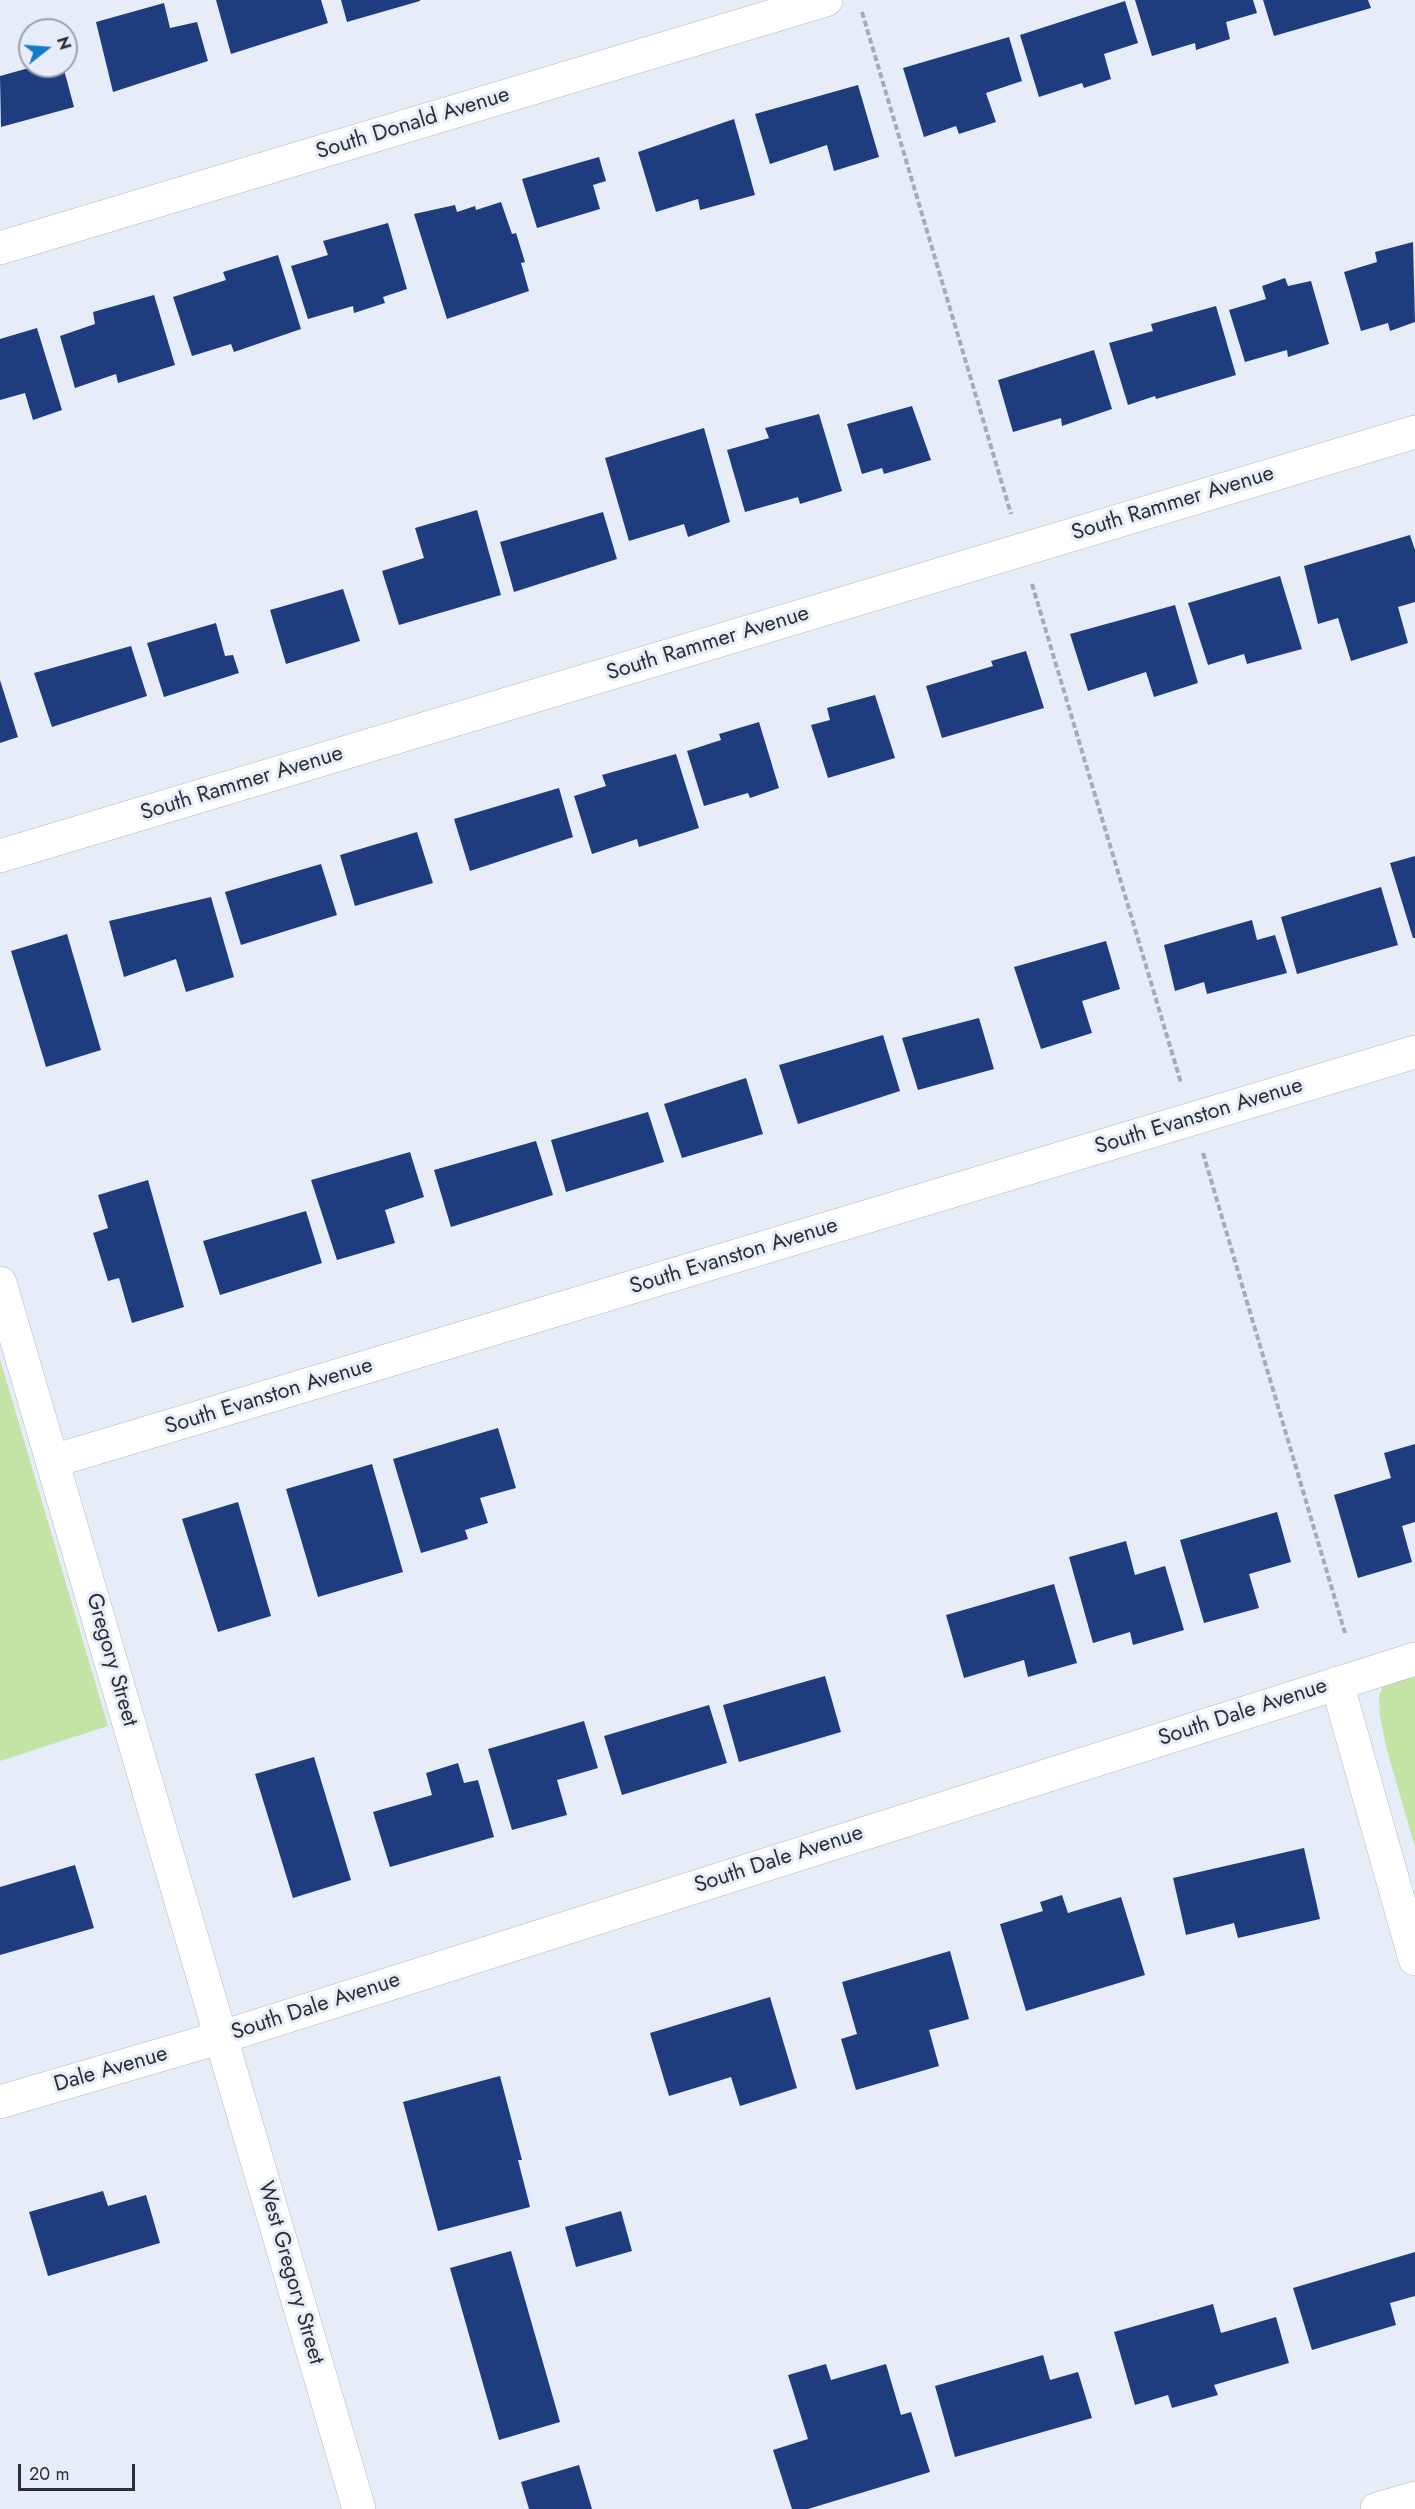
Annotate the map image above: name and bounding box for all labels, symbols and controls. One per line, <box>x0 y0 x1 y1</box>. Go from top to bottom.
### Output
north arrow <box>18 18 78 78</box>
text: N <box>51 34 77 53</box>
street label: South Donald Avenue <box>313 82 513 166</box>
street label: South Rammer Avenue <box>1069 461 1277 547</box>
street label: South Rammer Avenue <box>604 601 812 687</box>
street label: South Rammer Avenue <box>138 741 346 827</box>
street label: South Evanston Avenue <box>1092 1073 1306 1161</box>
street label: South Evanston Avenue <box>627 1213 841 1301</box>
street label: South Evanston Avenue <box>162 1353 376 1441</box>
street label: Gregory Street <box>79 1590 143 1730</box>
street label: South Dale Avenue <box>1155 1673 1331 1753</box>
street label: South Dale Avenue <box>691 1820 867 1900</box>
street label: South Dale Avenue <box>228 1967 404 2047</box>
street label: Dale Avenue <box>51 2041 171 2099</box>
street label: West Gregory Street <box>251 2178 329 2368</box>
scale bar <box>21 2452 138 2490</box>
text: 20 m <box>29 2461 69 2487</box>

